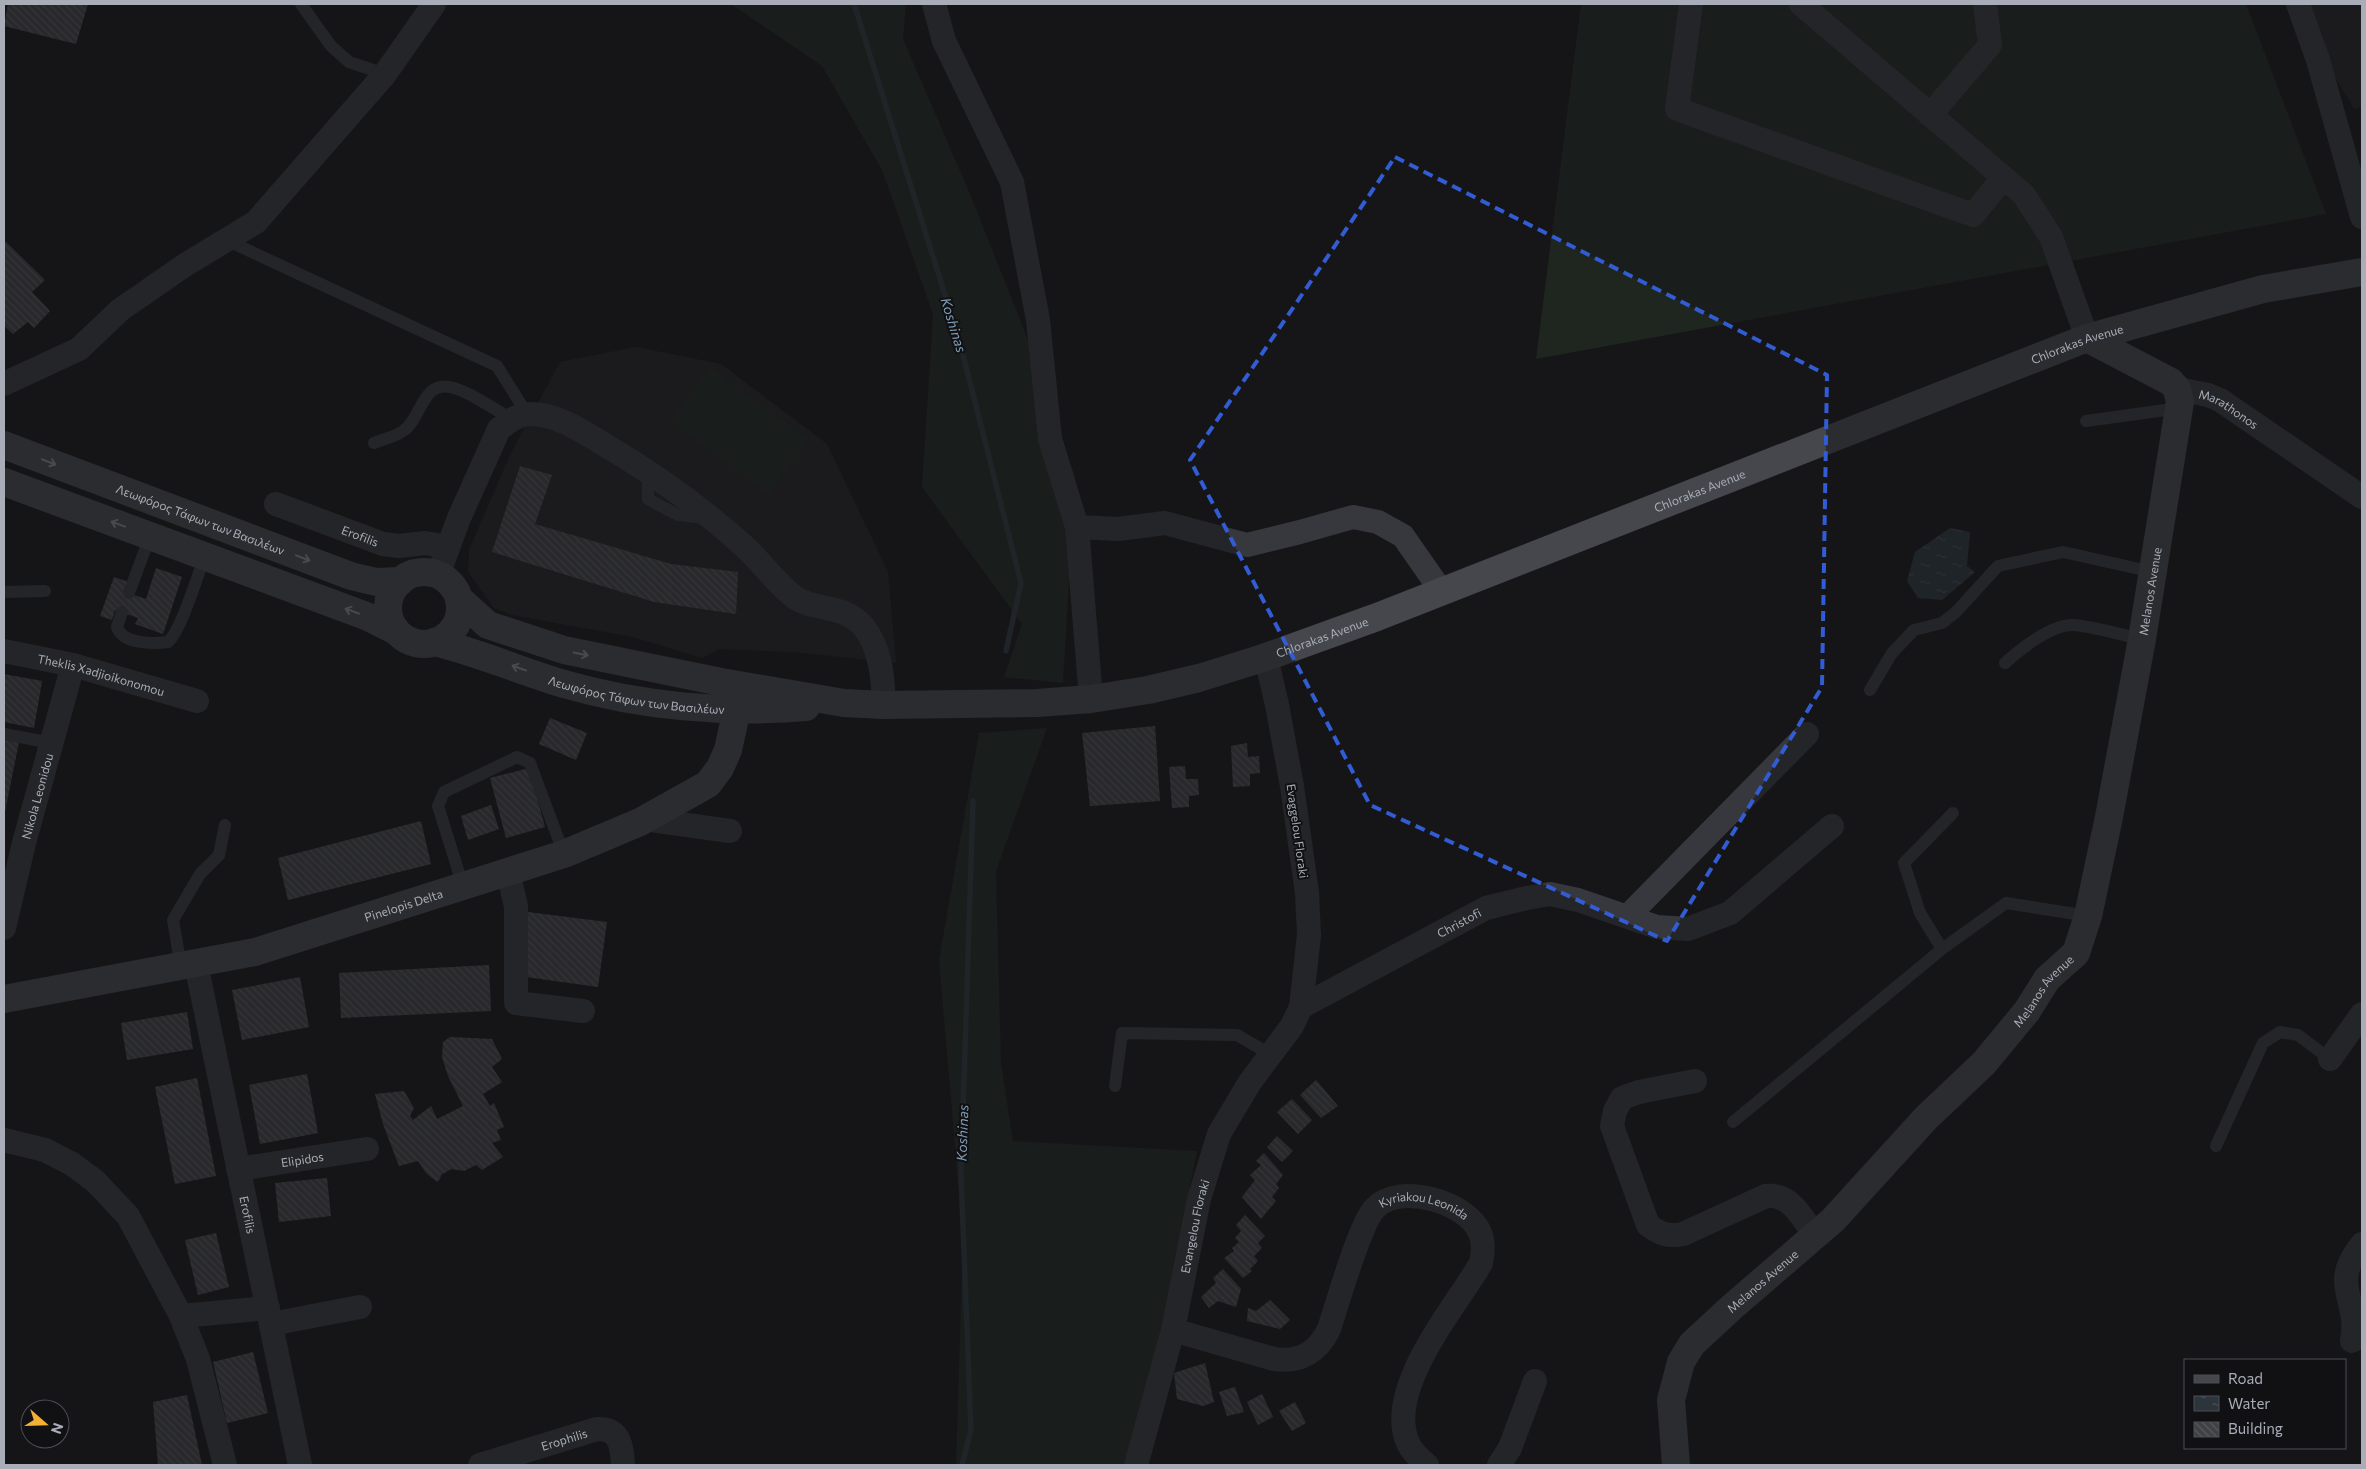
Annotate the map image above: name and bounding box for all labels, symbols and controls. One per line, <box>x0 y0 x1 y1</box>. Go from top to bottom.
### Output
water label: Koshinas <box>938 295 970 355</box>
street label: Chlorakas Avenue <box>2029 321 2125 366</box>
street label: Marathonos <box>2198 386 2261 431</box>
one-way arrow <box>41 458 57 467</box>
street label: Chlorakas Avenue <box>1652 466 1747 515</box>
street label: Λεωφόρος Τάφων των Βασιλέων <box>114 481 287 557</box>
one-way arrow <box>111 519 126 528</box>
street label: Erofilis <box>340 522 381 549</box>
street label: Melanos Avenue <box>2136 546 2164 636</box>
one-way arrow <box>295 554 310 563</box>
one-way arrow <box>345 606 360 615</box>
street label: Chlorakas Avenue <box>1274 614 1370 660</box>
one-way arrow <box>572 650 588 659</box>
street label: Theklis Xadjioikonomou <box>36 651 166 698</box>
one-way arrow <box>511 663 527 672</box>
street label: Λεωφόρος Τάφων των Βασιλέων <box>547 673 725 716</box>
street label: Nikola Leonidou <box>18 752 55 841</box>
street label: Evaggelou Floraki <box>1284 783 1312 879</box>
street label: Pinelopis Delta <box>362 886 444 924</box>
street label: Christofi <box>1434 905 1484 940</box>
street label: Melanos Avenue <box>2010 952 2076 1030</box>
water label: Koshinas <box>953 1104 971 1162</box>
street label: Elipidos <box>280 1149 325 1169</box>
street label: Evangelou Floraki <box>1177 1177 1212 1274</box>
street label: Kyriakou Leonida <box>1376 1189 1472 1222</box>
street label: Erofilis <box>237 1195 259 1235</box>
street label: Melanos Avenue <box>1724 1247 1801 1315</box>
legend <box>2184 1359 2346 1449</box>
text: Road <box>2228 1369 2263 1387</box>
text: Water <box>2228 1394 2270 1412</box>
north arrow <box>20 1399 70 1449</box>
text: Building <box>2228 1419 2283 1437</box>
text: N <box>48 1421 67 1436</box>
street label: Erophilis <box>539 1425 589 1453</box>

